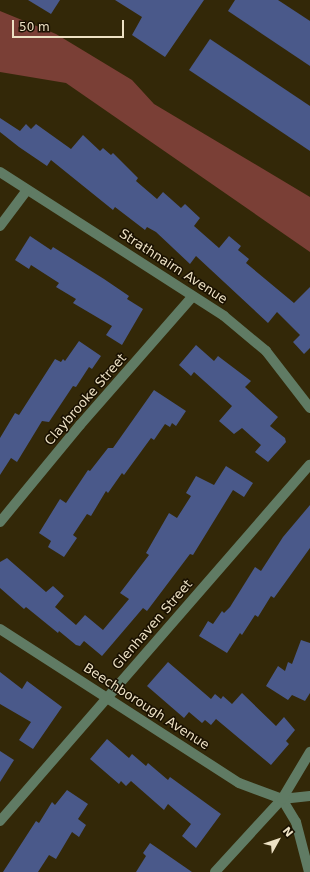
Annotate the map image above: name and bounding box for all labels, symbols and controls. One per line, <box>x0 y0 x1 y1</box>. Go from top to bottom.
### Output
scale bar <box>14 12 126 38</box>
text: 50 m <box>19 20 50 34</box>
street label: Strathnairn Avenue <box>116 226 230 308</box>
street label: Claybrooke Street <box>42 351 130 449</box>
street label: Glenhaven Street <box>110 577 196 673</box>
street label: Beechborough Avenue <box>80 661 212 753</box>
north arrow <box>258 820 298 860</box>
text: N <box>280 824 296 840</box>

